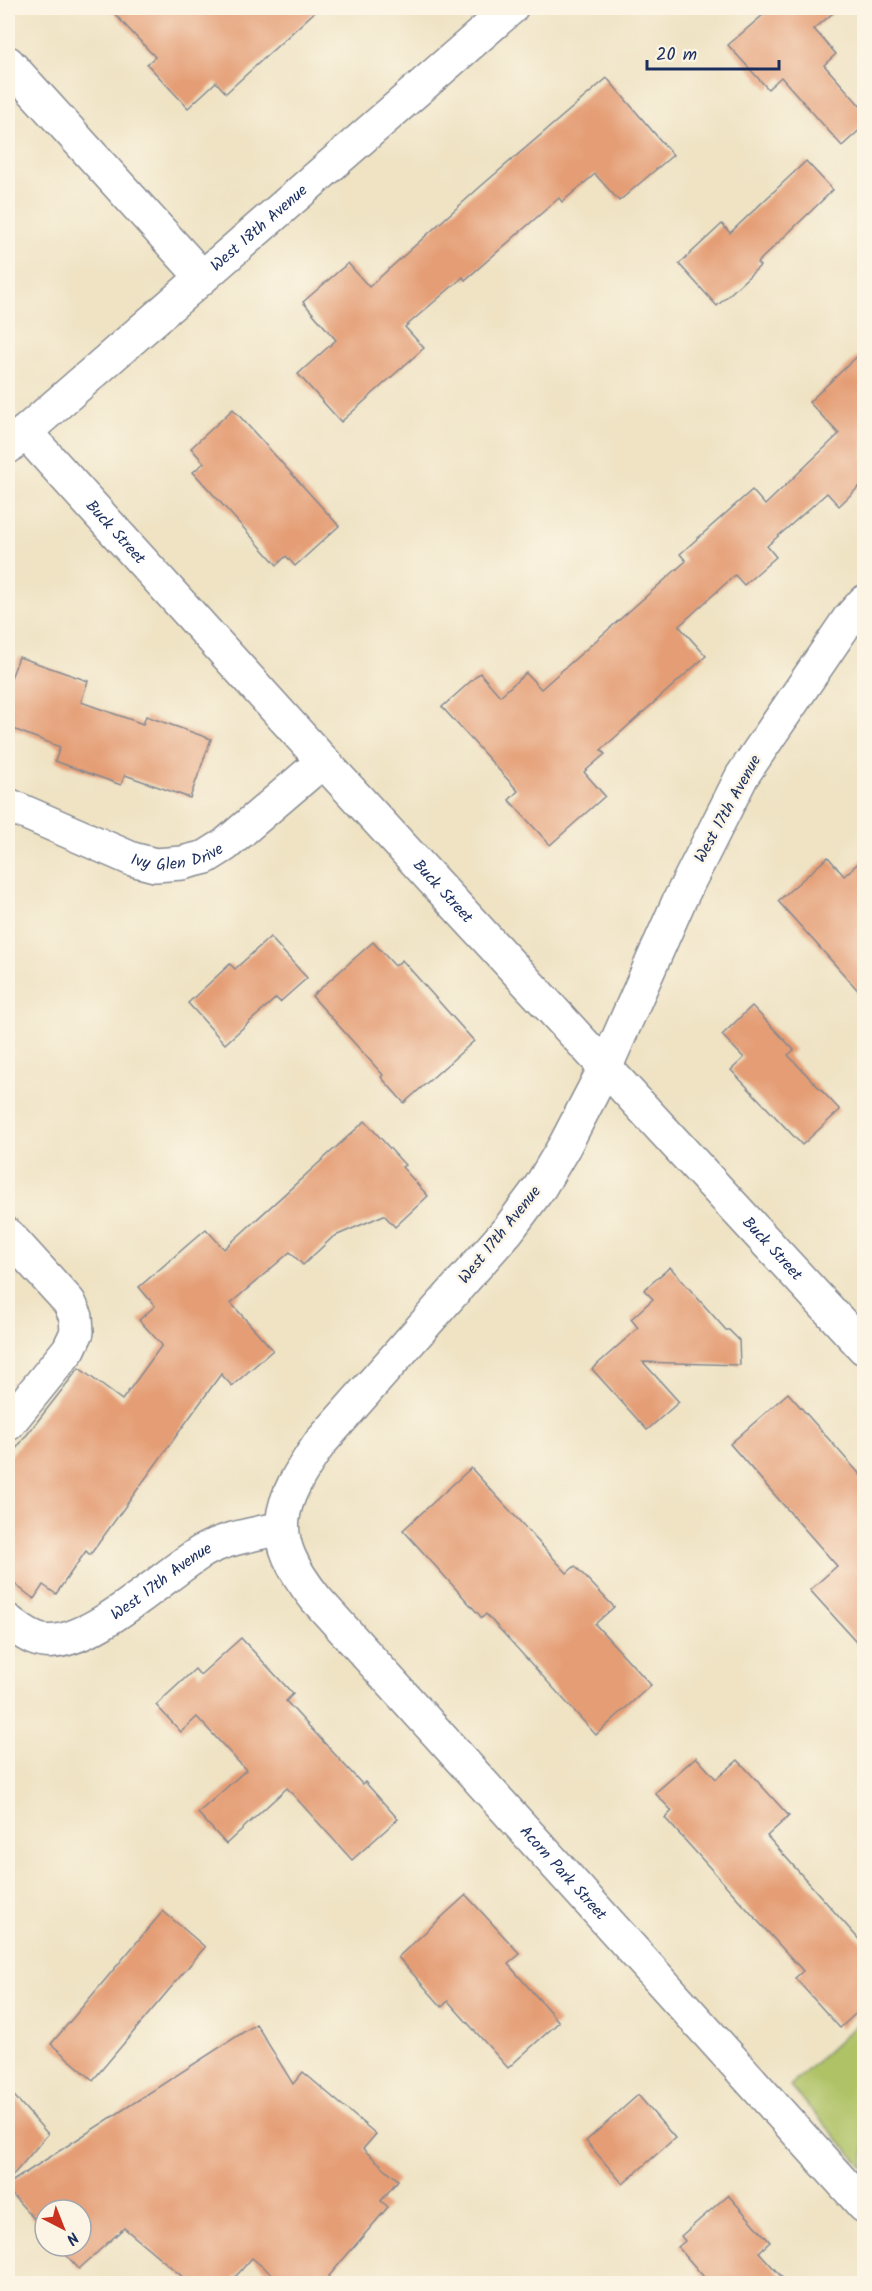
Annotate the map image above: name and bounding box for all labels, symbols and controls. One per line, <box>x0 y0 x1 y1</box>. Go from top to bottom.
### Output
scale bar <box>647 33 779 71</box>
text: 20 m <box>656 41 697 70</box>
street label: West 18th Avenue <box>205 178 313 278</box>
street label: Buck Street <box>80 494 152 571</box>
street label: West 17th Avenue <box>688 751 768 867</box>
street label: Ivy Glen Drive <box>128 836 228 877</box>
street label: Buck Street <box>407 853 480 930</box>
street label: West 17th Avenue <box>453 1181 547 1289</box>
street label: Buck Street <box>736 1211 809 1287</box>
street label: West 17th Avenue <box>106 1536 216 1627</box>
street label: Acorn Park Street <box>514 1820 613 1927</box>
north arrow <box>33 2198 93 2258</box>
text: N <box>60 2225 84 2251</box>

